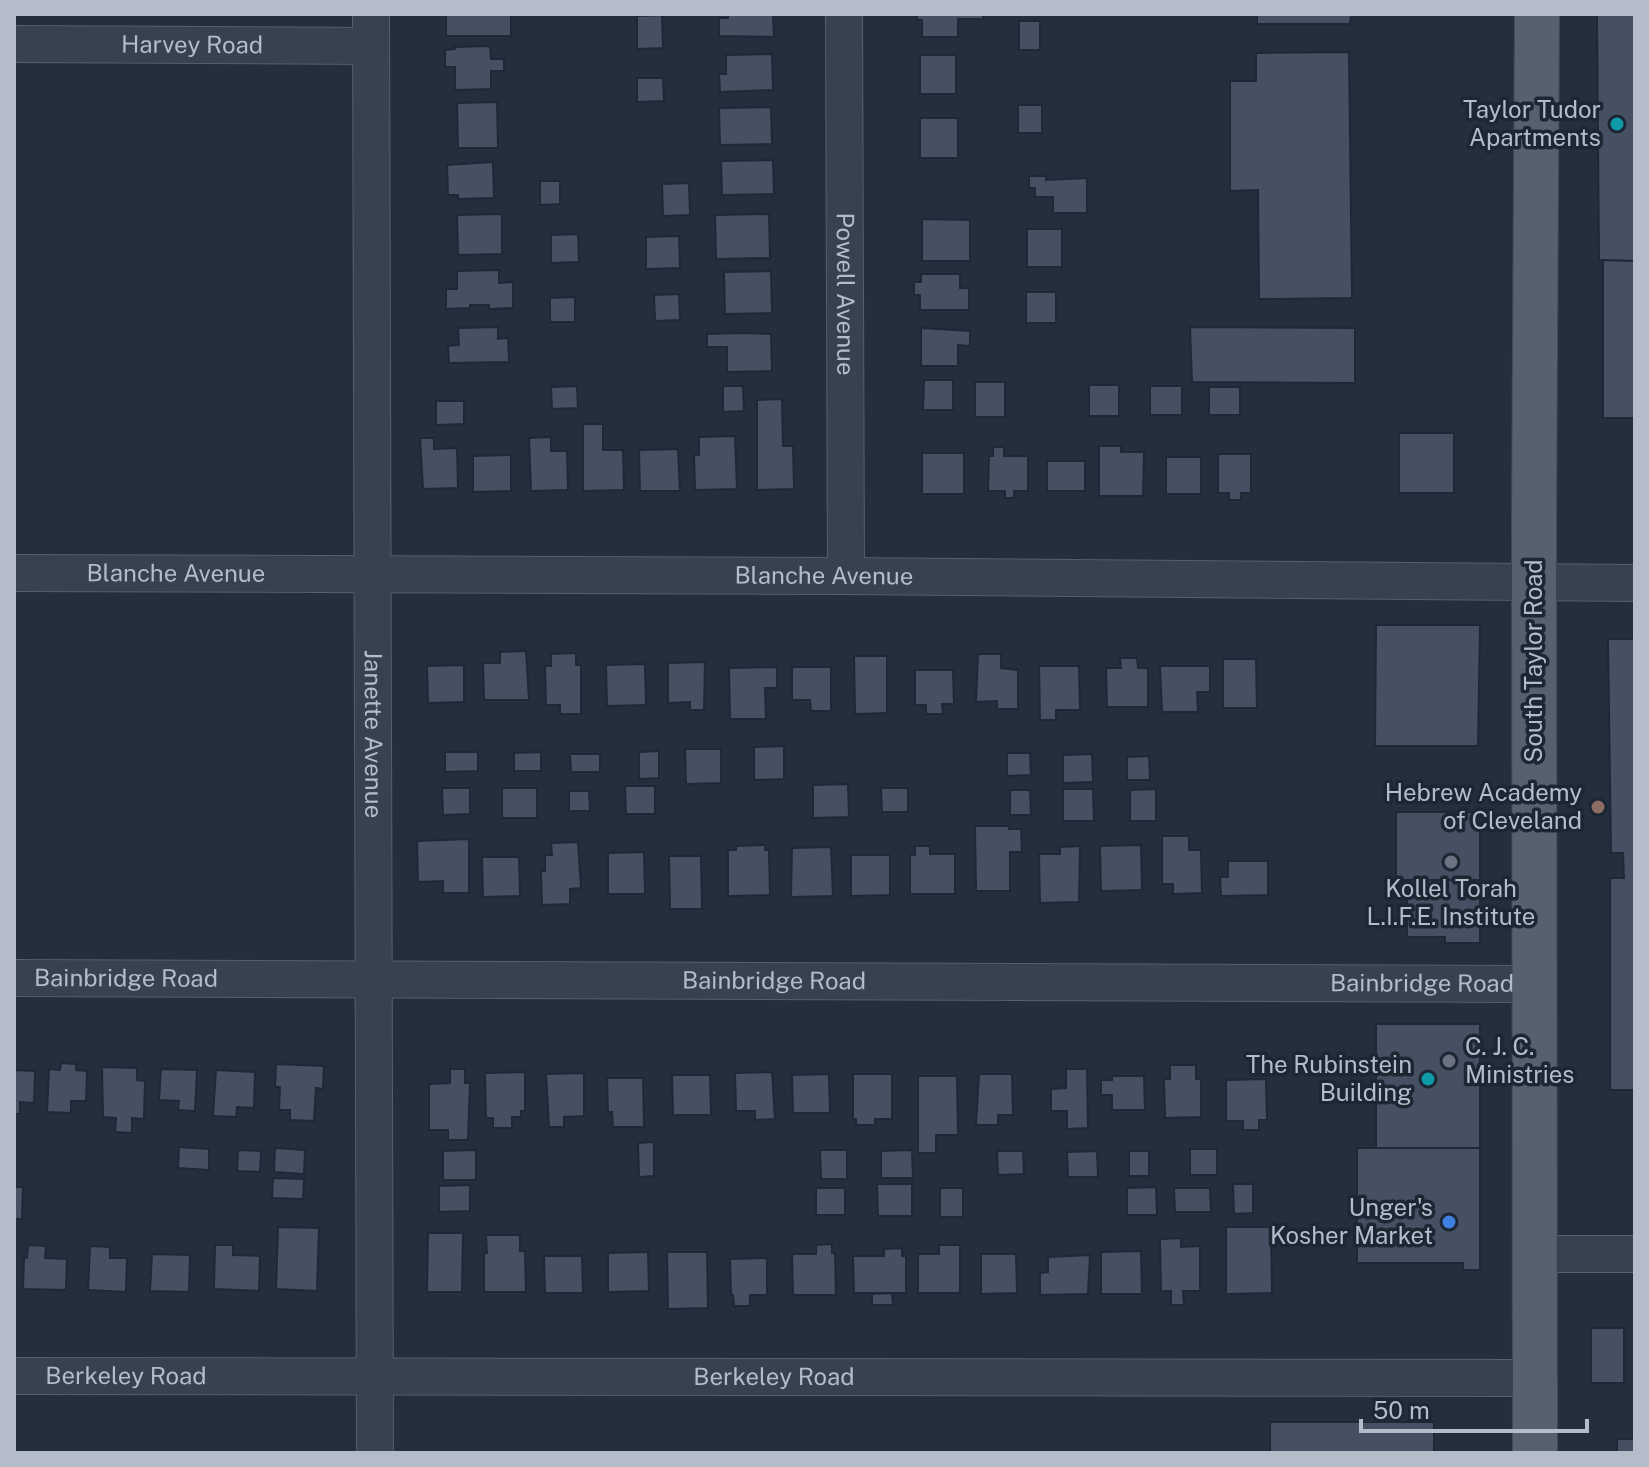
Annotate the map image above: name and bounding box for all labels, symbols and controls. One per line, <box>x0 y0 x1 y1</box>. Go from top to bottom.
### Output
street label: Harvey Road <box>121 30 263 58</box>
place label: Taylor Tudor Apartments <box>1463 95 1601 151</box>
marker: Taylor Tudor Apartments <box>1608 115 1626 133</box>
street label: Powell Avenue <box>832 212 860 376</box>
street label: Blanche Avenue <box>86 558 266 587</box>
street label: South Taylor Road <box>1519 559 1547 763</box>
street label: Blanche Avenue <box>734 561 914 590</box>
street label: Janette Avenue <box>360 650 388 818</box>
place label: Hebrew Academy of Cleveland <box>1385 778 1582 834</box>
marker: Hebrew Academy of Cleveland <box>1589 798 1607 816</box>
marker: Kollel Torah L.I.F.E. Institute <box>1442 853 1460 871</box>
place label: Kollel Torah L.I.F.E. Institute <box>1367 874 1535 930</box>
street label: Bainbridge Road <box>34 963 218 992</box>
street label: Bainbridge Road <box>682 966 866 994</box>
street label: Bainbridge Road <box>1330 968 1514 997</box>
place label: C. J. C. Ministries <box>1465 1032 1574 1088</box>
place label: The Rubinstein Building <box>1246 1050 1412 1106</box>
marker: C. J. C. Ministries <box>1440 1052 1458 1070</box>
marker: The Rubinstein Building <box>1419 1070 1437 1088</box>
place label: Unger's Kosher Market <box>1270 1193 1433 1249</box>
marker: Unger's Kosher Market <box>1440 1213 1458 1231</box>
street label: Berkeley Road <box>45 1361 207 1389</box>
street label: Berkeley Road <box>693 1362 855 1390</box>
scale bar <box>1361 1383 1587 1433</box>
text: 50 m <box>1373 1396 1430 1424</box>

